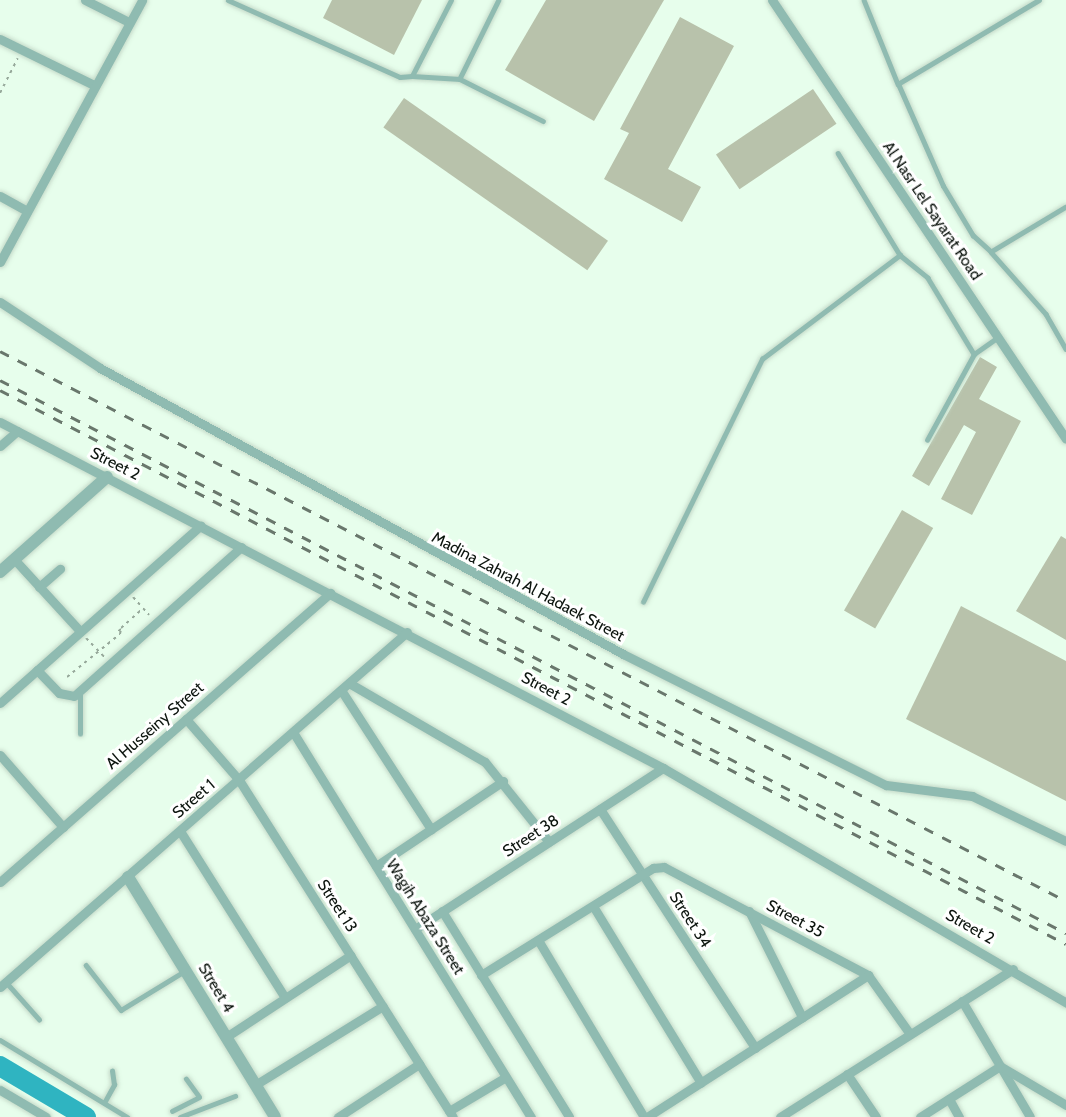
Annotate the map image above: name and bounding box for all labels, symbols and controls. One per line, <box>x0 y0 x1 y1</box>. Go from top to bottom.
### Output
street label: Al Nasr Lel Sayarat Road <box>878 138 986 284</box>
street label: Street 2 <box>87 443 143 485</box>
street label: Madina Zahrah Al Hadaek Street <box>428 528 628 646</box>
street label: Street 2 <box>518 668 574 710</box>
street label: Al Husseiny Street <box>102 678 208 774</box>
street label: Street 1 <box>169 775 219 823</box>
street label: Street 38 <box>499 811 563 861</box>
street label: Wagih Abaza Street <box>382 856 468 978</box>
street label: Street 13 <box>313 876 361 936</box>
street label: Street 34 <box>665 889 715 951</box>
street label: Street 35 <box>763 896 827 942</box>
street label: Street 2 <box>942 905 998 949</box>
street label: Street 4 <box>194 960 238 1016</box>

